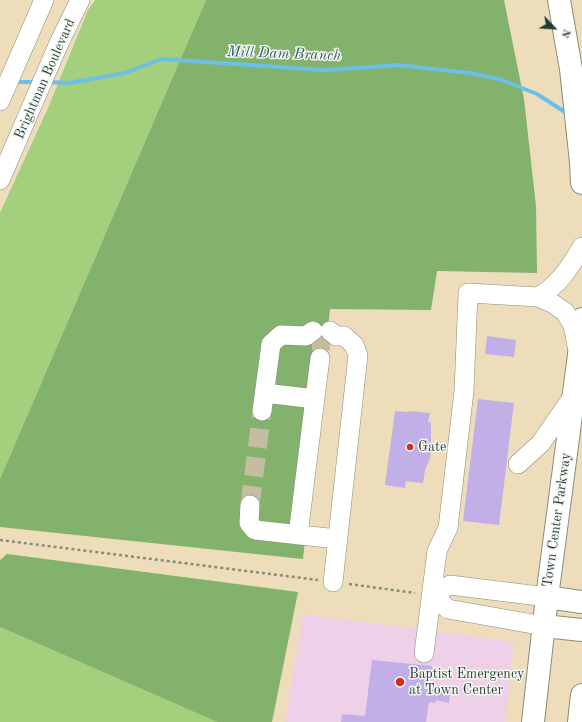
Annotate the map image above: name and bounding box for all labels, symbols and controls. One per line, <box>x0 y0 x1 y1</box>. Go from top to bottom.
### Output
north arrow <box>534 8 574 48</box>
street label: Brightman Boulevard <box>11 16 79 142</box>
text: N <box>559 27 572 39</box>
water label: Mill Dam Branch <box>227 43 341 65</box>
place label: Gate <box>418 439 446 455</box>
marker: Gate <box>405 442 415 452</box>
street label: Town Center Parkway <box>539 452 575 588</box>
place label: Baptist Emergency at Town Center <box>409 666 524 698</box>
marker: Baptist Emergency at Town Center <box>394 676 406 688</box>

